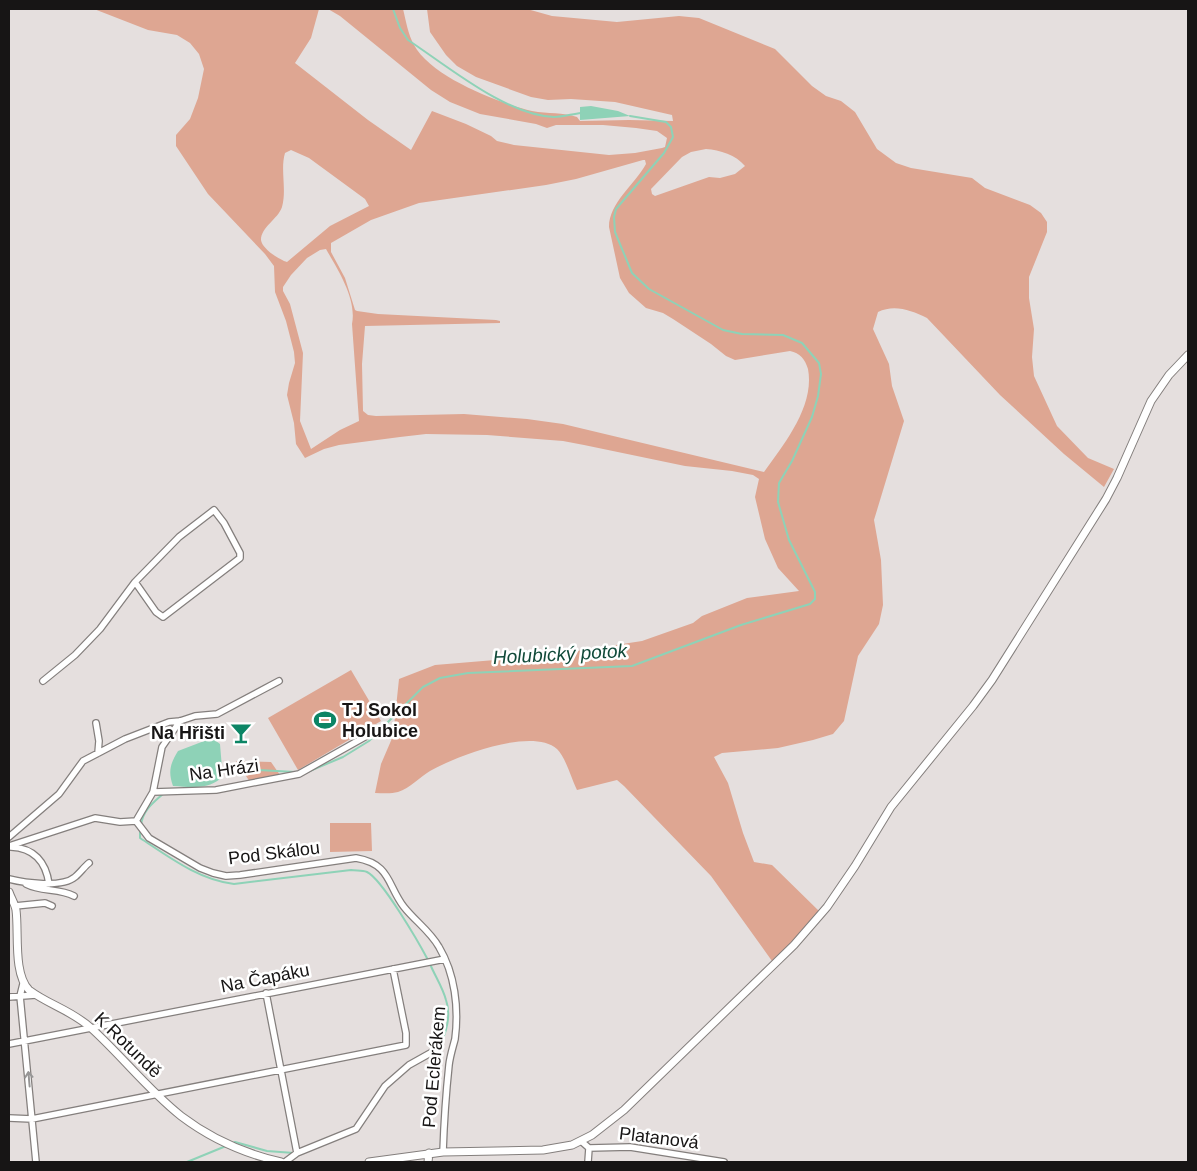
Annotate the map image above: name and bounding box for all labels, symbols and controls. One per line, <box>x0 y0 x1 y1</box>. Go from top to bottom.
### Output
water label: Holubický potok <box>492 640 629 668</box>
place label: TJ Sokol Holubice <box>342 700 418 741</box>
sports icon: TJ Sokol Holubice <box>312 707 338 733</box>
bar icon: Na Hřišti <box>228 720 254 746</box>
place label: Na Hřišti <box>151 723 225 743</box>
street label: Na Hrázi <box>188 755 260 785</box>
street label: Pod Skálou <box>227 837 321 869</box>
street label: Na Čapáku <box>219 959 311 996</box>
street label: Pod Eclerákem <box>419 1005 449 1129</box>
street label: K Rotundě <box>90 1008 166 1082</box>
one-way arrow <box>24 1072 34 1088</box>
street label: Platanová <box>618 1123 701 1153</box>

